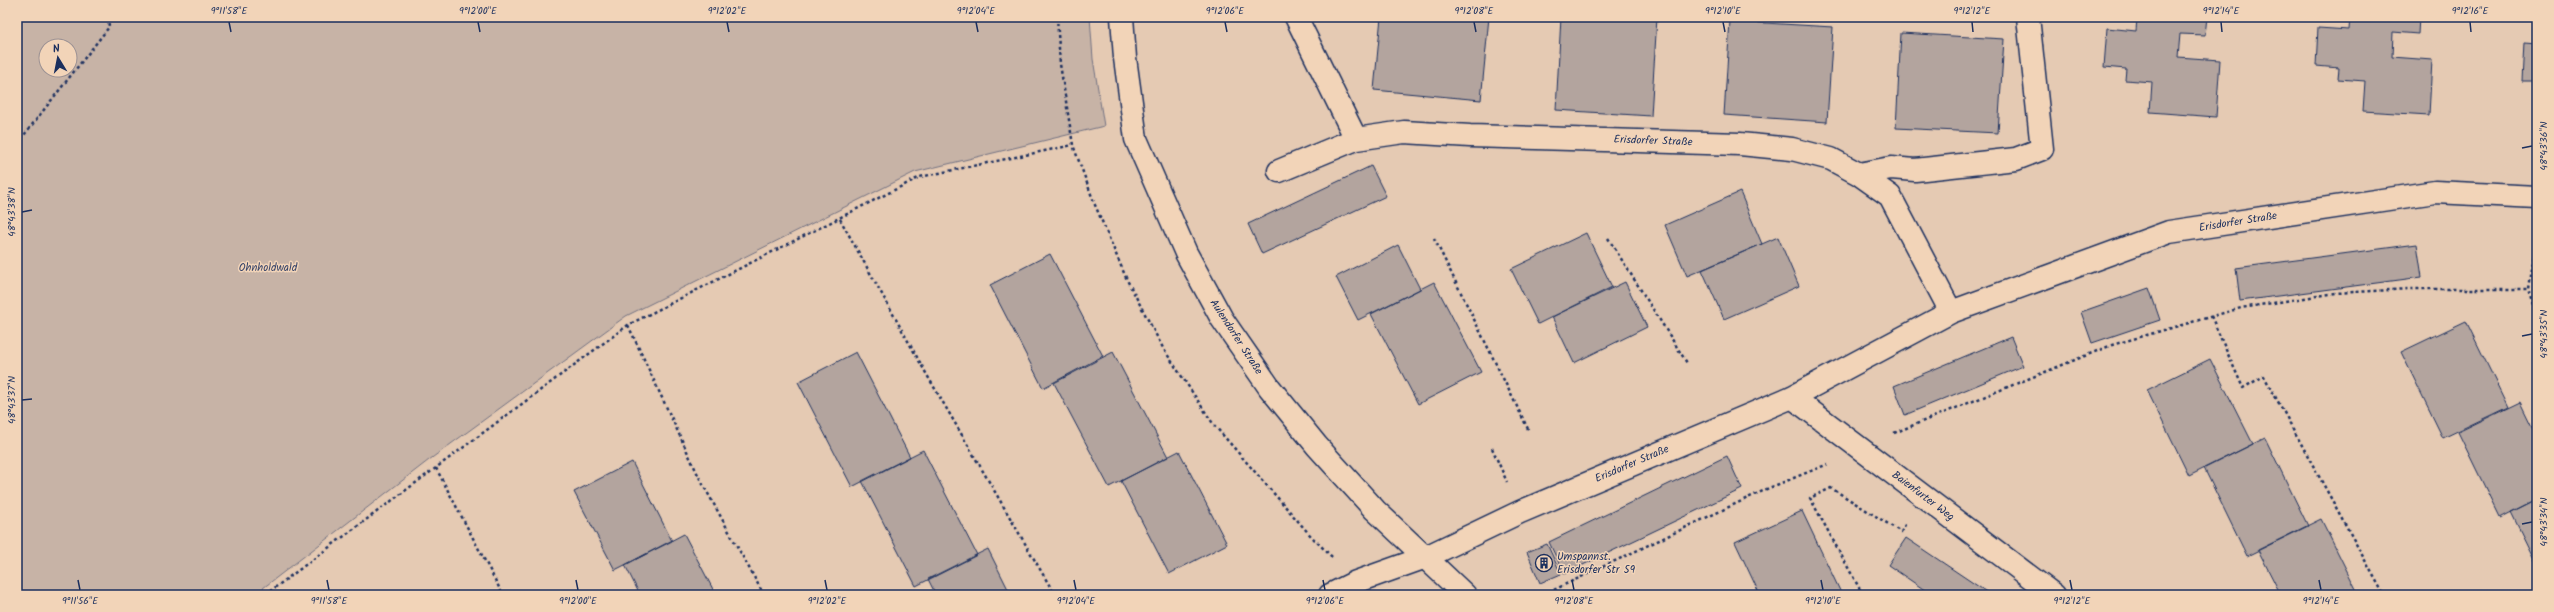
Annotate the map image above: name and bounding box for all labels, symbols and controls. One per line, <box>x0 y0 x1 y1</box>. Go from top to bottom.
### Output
text: 9°11'58"E <box>211 3 248 19</box>
text: 9°12'00"E <box>459 3 498 19</box>
text: 9°12'02"E <box>708 3 747 19</box>
text: 9°12'04"E <box>957 3 996 19</box>
text: 9°12'06"E <box>1206 3 1245 19</box>
text: 9°12'08"E <box>1455 3 1495 19</box>
text: 9°12'10"E <box>1705 3 1742 19</box>
text: 9°12'12"E <box>1954 3 1992 19</box>
text: 9°12'14"E <box>2203 3 2240 19</box>
text: 9°12'16"E <box>2452 3 2489 19</box>
north arrow <box>38 38 78 78</box>
text: N <box>51 40 61 59</box>
text: 48°43'36"N <box>2536 121 2552 170</box>
street label: Erisdorfer Straße <box>1613 131 1693 151</box>
text: 48°43'38"N <box>4 187 20 237</box>
street label: Erisdorfer Straße <box>2198 207 2278 237</box>
park label: Ohnholdwald <box>239 259 298 277</box>
street label: Aulendorfer Straße <box>1205 296 1267 378</box>
text: 48°43'35"N <box>2536 309 2552 358</box>
text: 48°43'37"N <box>4 376 20 424</box>
street label: Erisdorfer Straße <box>1592 440 1672 488</box>
street label: Baienfurter Weg <box>1888 466 1958 526</box>
text: 48°43'34"N <box>2536 497 2552 546</box>
place label: Umspannst. Erisdorfer Str 59 <box>1557 548 1636 579</box>
building icon: Umspannst. Erisdorfer Str 59 <box>1534 553 1554 573</box>
text: 9°11'56"E <box>62 593 99 609</box>
text: 9°11'58"E <box>311 593 348 609</box>
text: 9°12'00"E <box>559 593 598 609</box>
text: 9°12'02"E <box>808 593 847 609</box>
text: 9°12'04"E <box>1057 593 1096 609</box>
text: 9°12'06"E <box>1306 593 1345 609</box>
text: 9°12'08"E <box>1555 593 1595 609</box>
text: 9°12'10"E <box>1805 593 1842 609</box>
text: 9°12'12"E <box>2054 593 2092 609</box>
text: 9°12'14"E <box>2303 593 2340 609</box>

